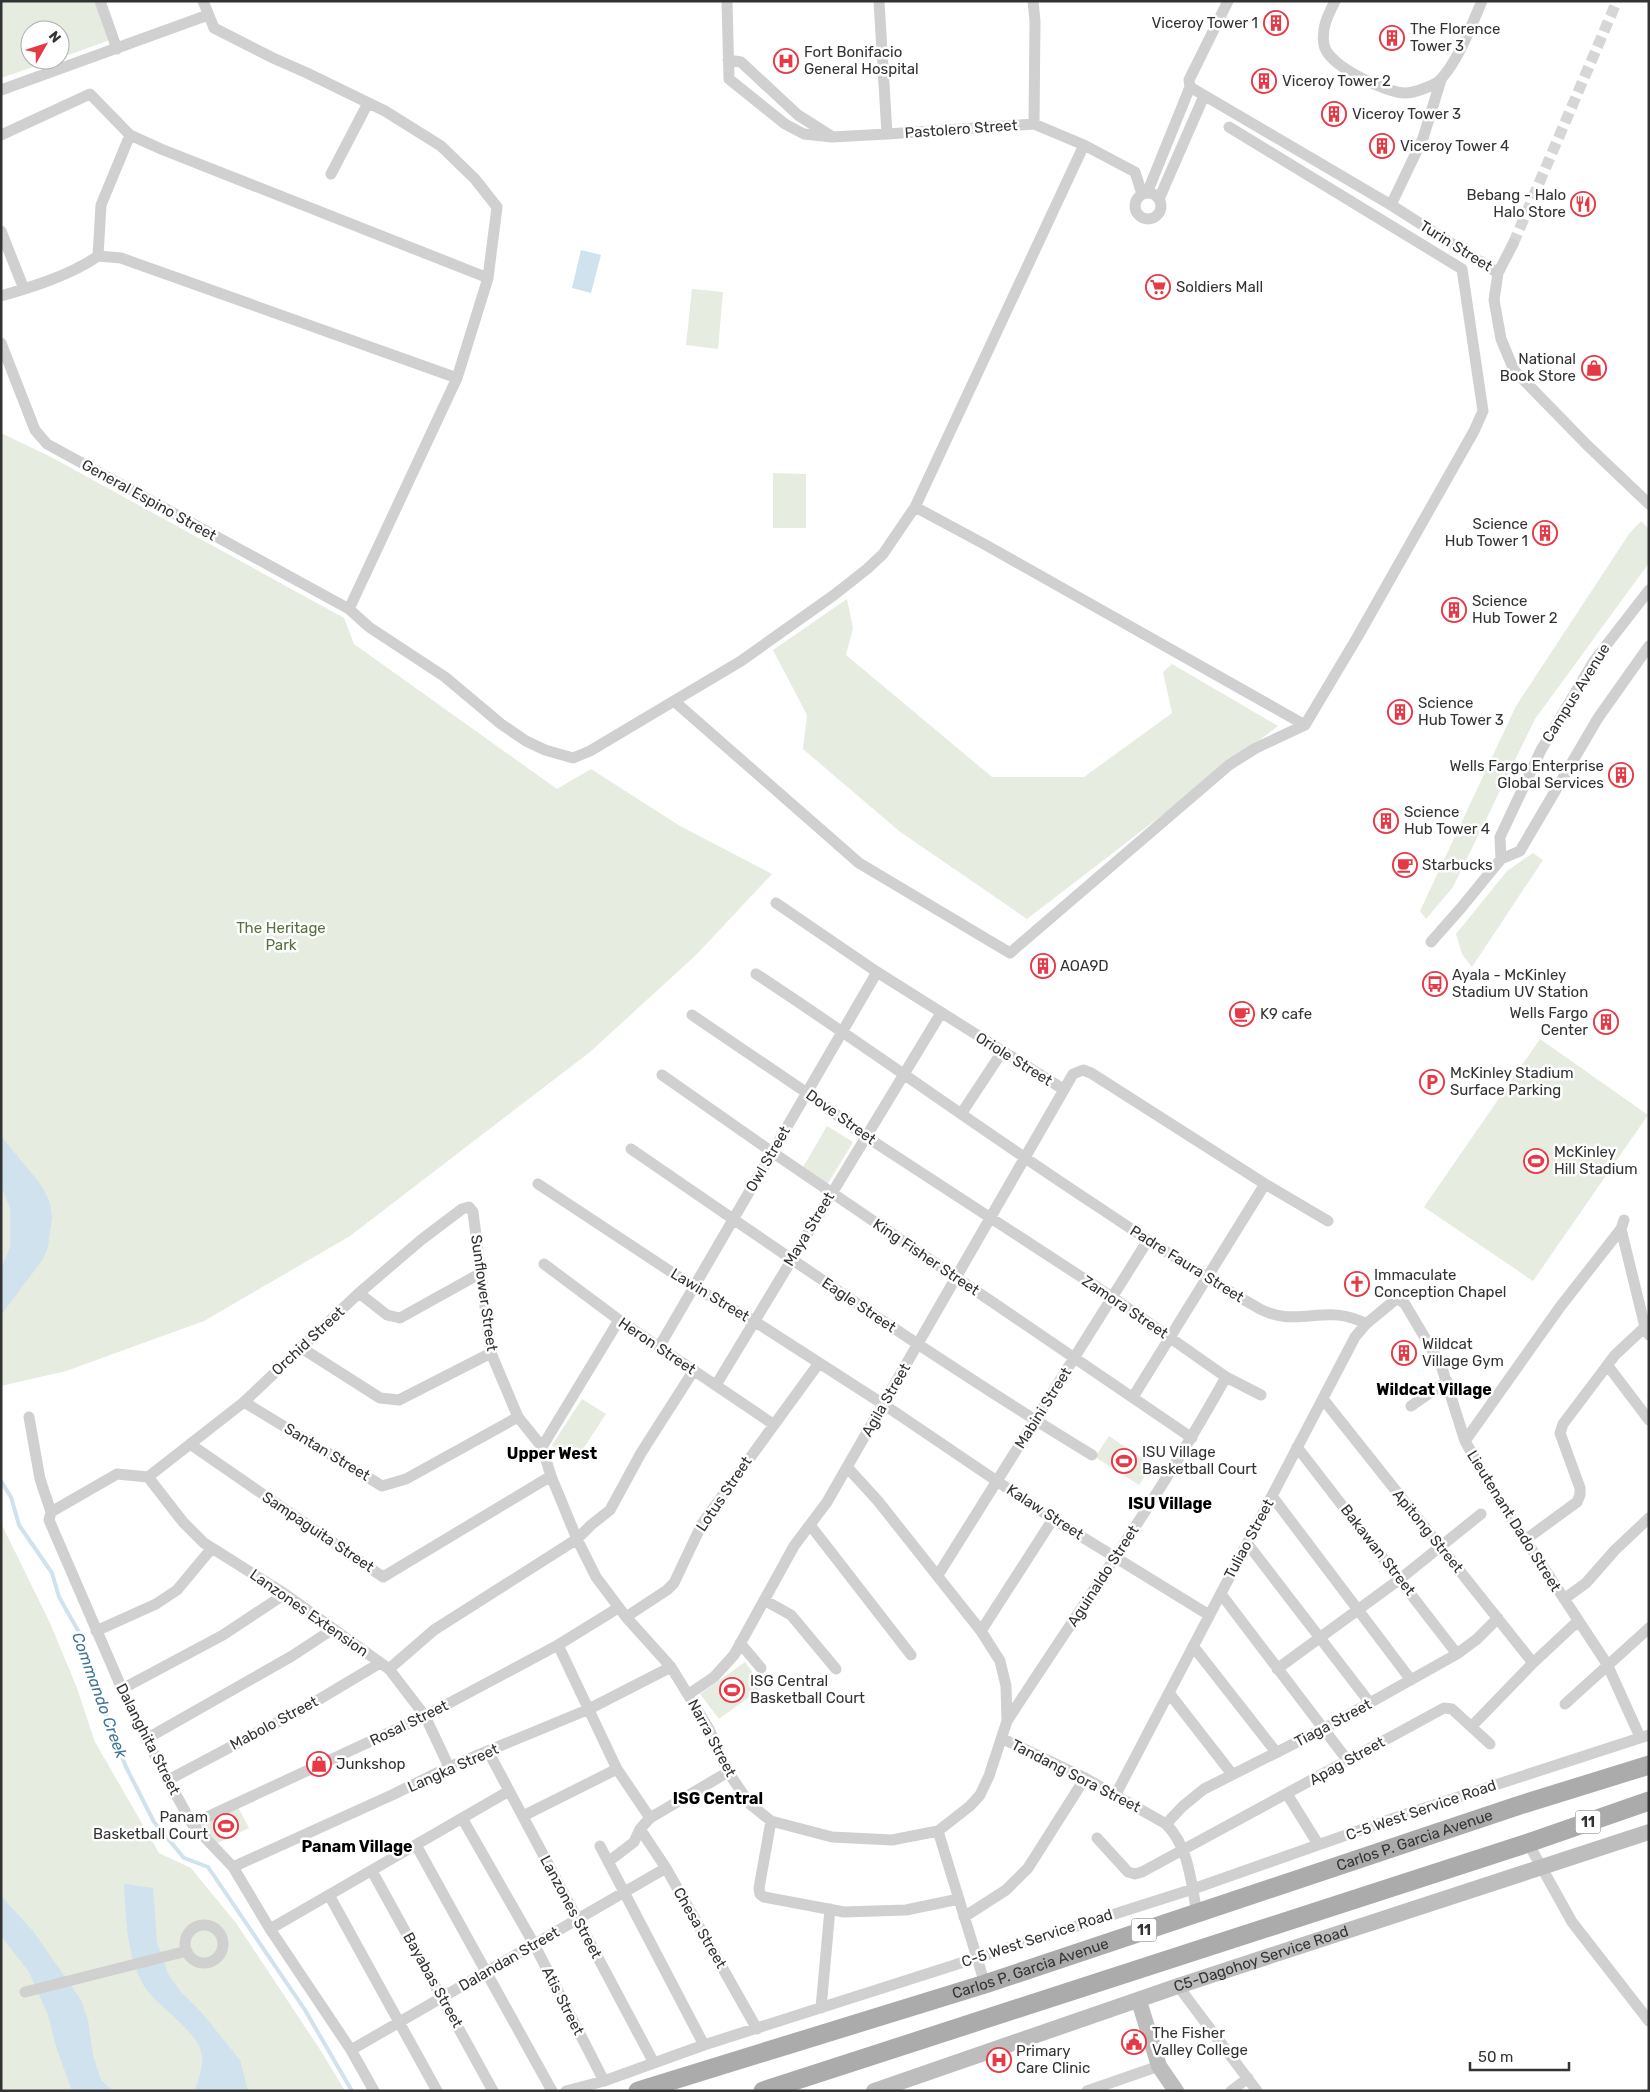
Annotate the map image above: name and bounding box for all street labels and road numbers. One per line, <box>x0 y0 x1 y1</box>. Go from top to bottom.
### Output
street label: Pastolero Street <box>904 116 1018 142</box>
street label: Turin Street <box>1416 217 1496 275</box>
street label: General Espino Street <box>78 455 220 545</box>
street label: Campus Avenue <box>1538 640 1614 746</box>
street label: Oriole Street <box>972 1028 1056 1090</box>
street label: Dove Street <box>802 1086 880 1148</box>
street label: Owl Street <box>742 1123 794 1195</box>
street label: Maya Street <box>780 1189 838 1269</box>
street label: King Fisher Street <box>869 1215 983 1299</box>
street label: Padre Faura Street <box>1127 1222 1247 1306</box>
street label: Sunflower Street <box>467 1234 501 1352</box>
street label: Lawin Street <box>667 1264 753 1326</box>
street label: Zamora Street <box>1078 1272 1172 1343</box>
street label: Eagle Street <box>819 1274 900 1336</box>
street label: Orchid Street <box>268 1303 348 1379</box>
street label: Heron Street <box>615 1314 699 1379</box>
street label: Agila Street <box>858 1360 914 1440</box>
street label: Mabini Street <box>1011 1364 1075 1452</box>
street label: Santan Street <box>281 1419 373 1485</box>
street label: Lieutenant Dado Street <box>1463 1447 1565 1595</box>
street label: Lotus Street <box>692 1453 756 1535</box>
street label: Kalaw Street <box>1003 1481 1087 1544</box>
street label: Apitong Street <box>1389 1486 1467 1576</box>
street label: Sampaguita Street <box>259 1488 377 1576</box>
street label: Tuliao Street <box>1220 1496 1278 1582</box>
street label: Bakawan Street <box>1337 1501 1419 1599</box>
street label: Aguinaldo Street <box>1064 1522 1143 1630</box>
street label: Lanzones Extension <box>246 1565 372 1661</box>
street label: Dalanghita Street <box>112 1680 184 1798</box>
street label: Mabolo Street <box>227 1692 321 1754</box>
street label: Tiaga Street <box>1291 1695 1375 1751</box>
street label: Rosal Street <box>367 1696 451 1750</box>
street label: Narra Street <box>684 1696 740 1780</box>
street label: Apag Street <box>1306 1733 1388 1789</box>
street label: Tandang Sora Street <box>1008 1736 1144 1816</box>
street label: Langka Street <box>405 1740 501 1796</box>
street label: C-5 West Service Road <box>1343 1776 1499 1844</box>
street label: Carlos P. Garcia Avenue <box>1334 1806 1495 1875</box>
road number: 11 <box>1576 1810 1600 1834</box>
street label: Lanzones Street <box>536 1852 606 1962</box>
street label: Chesa Street <box>670 1884 730 1972</box>
street label: C-5 West Service Road <box>959 1905 1115 1971</box>
road number: 11 <box>1132 1918 1156 1942</box>
street label: C5-Dagohoy Service Road <box>1171 1922 1351 1996</box>
street label: Dalandan Street <box>456 1923 563 1995</box>
street label: Bayabas Street <box>399 1929 467 2031</box>
street label: Carlos P. Garcia Avenue <box>950 1934 1111 2003</box>
street label: Atis Street <box>538 1964 588 2038</box>

